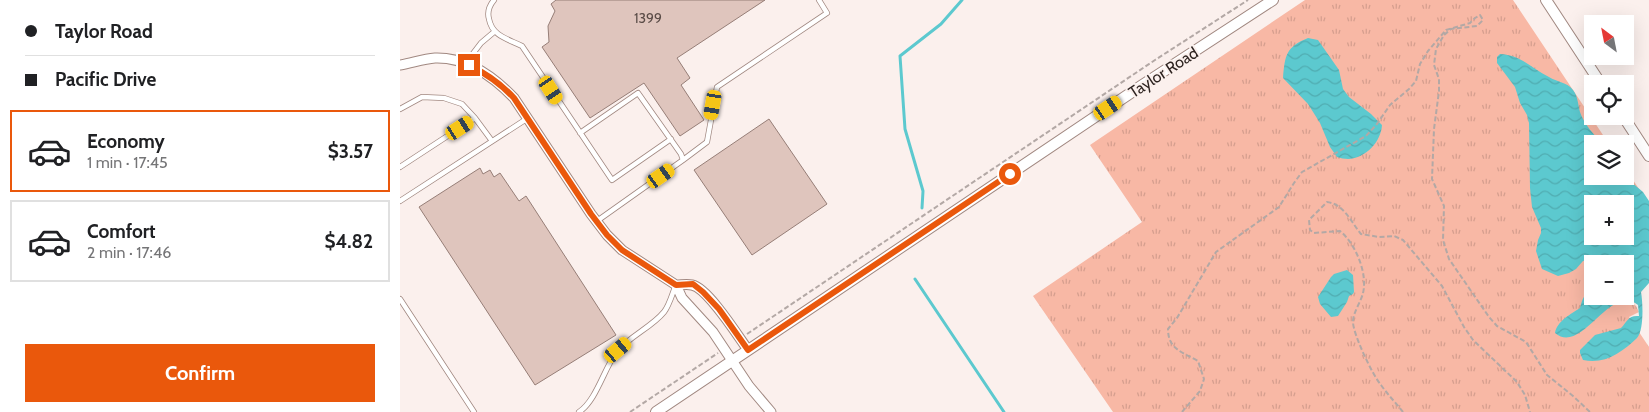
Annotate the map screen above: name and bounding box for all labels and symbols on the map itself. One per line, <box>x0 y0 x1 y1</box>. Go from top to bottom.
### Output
house number: 1399 <box>634 9 662 27</box>
north arrow <box>1584 15 1634 65</box>
street label: Taylor Road <box>1125 43 1202 102</box>
route end <box>458 54 480 76</box>
car <box>536 73 565 107</box>
car <box>703 89 722 121</box>
car <box>1091 93 1124 123</box>
car <box>443 114 476 142</box>
car <box>644 161 677 191</box>
route start <box>999 163 1021 185</box>
car <box>601 335 634 365</box>

